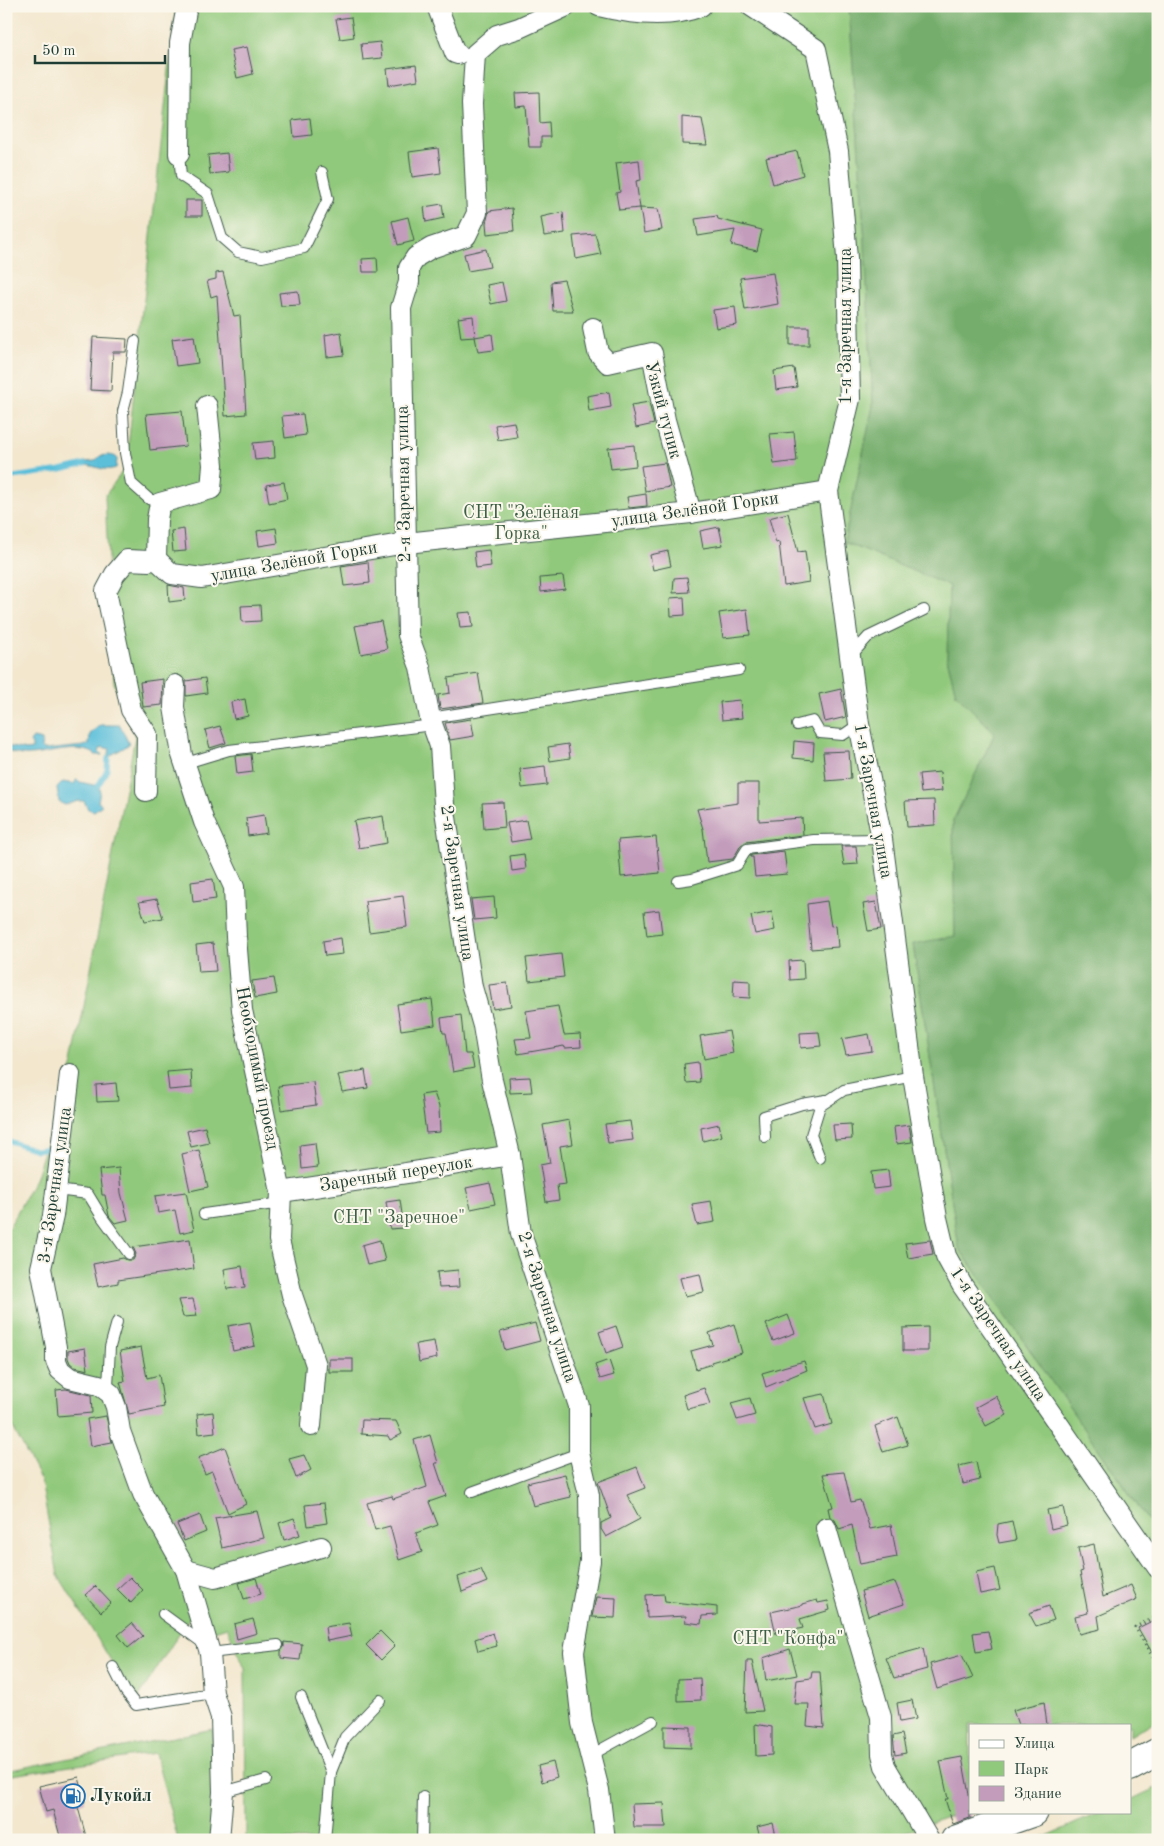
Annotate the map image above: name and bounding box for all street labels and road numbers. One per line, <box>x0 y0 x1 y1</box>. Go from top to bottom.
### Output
street label: 1-я Заречная улица <box>837 247 855 405</box>
street label: Узкий тупик <box>641 359 685 461</box>
street label: 2-я Заречная улица <box>394 405 414 563</box>
street label: улица Зелёной Горки <box>610 489 780 531</box>
street label: улица Зелёной Горки <box>209 538 379 586</box>
street label: 1-я Заречная улица <box>850 722 896 880</box>
street label: 2-я Заречная улица <box>437 804 477 962</box>
street label: Необходимый проезд <box>232 985 282 1151</box>
street label: 3-я Заречная улица <box>35 1106 75 1264</box>
street label: Заречный переулок <box>318 1153 474 1195</box>
street label: 2-я Заречная улица <box>514 1229 580 1385</box>
street label: 1-я Заречная улица <box>947 1264 1050 1404</box>

